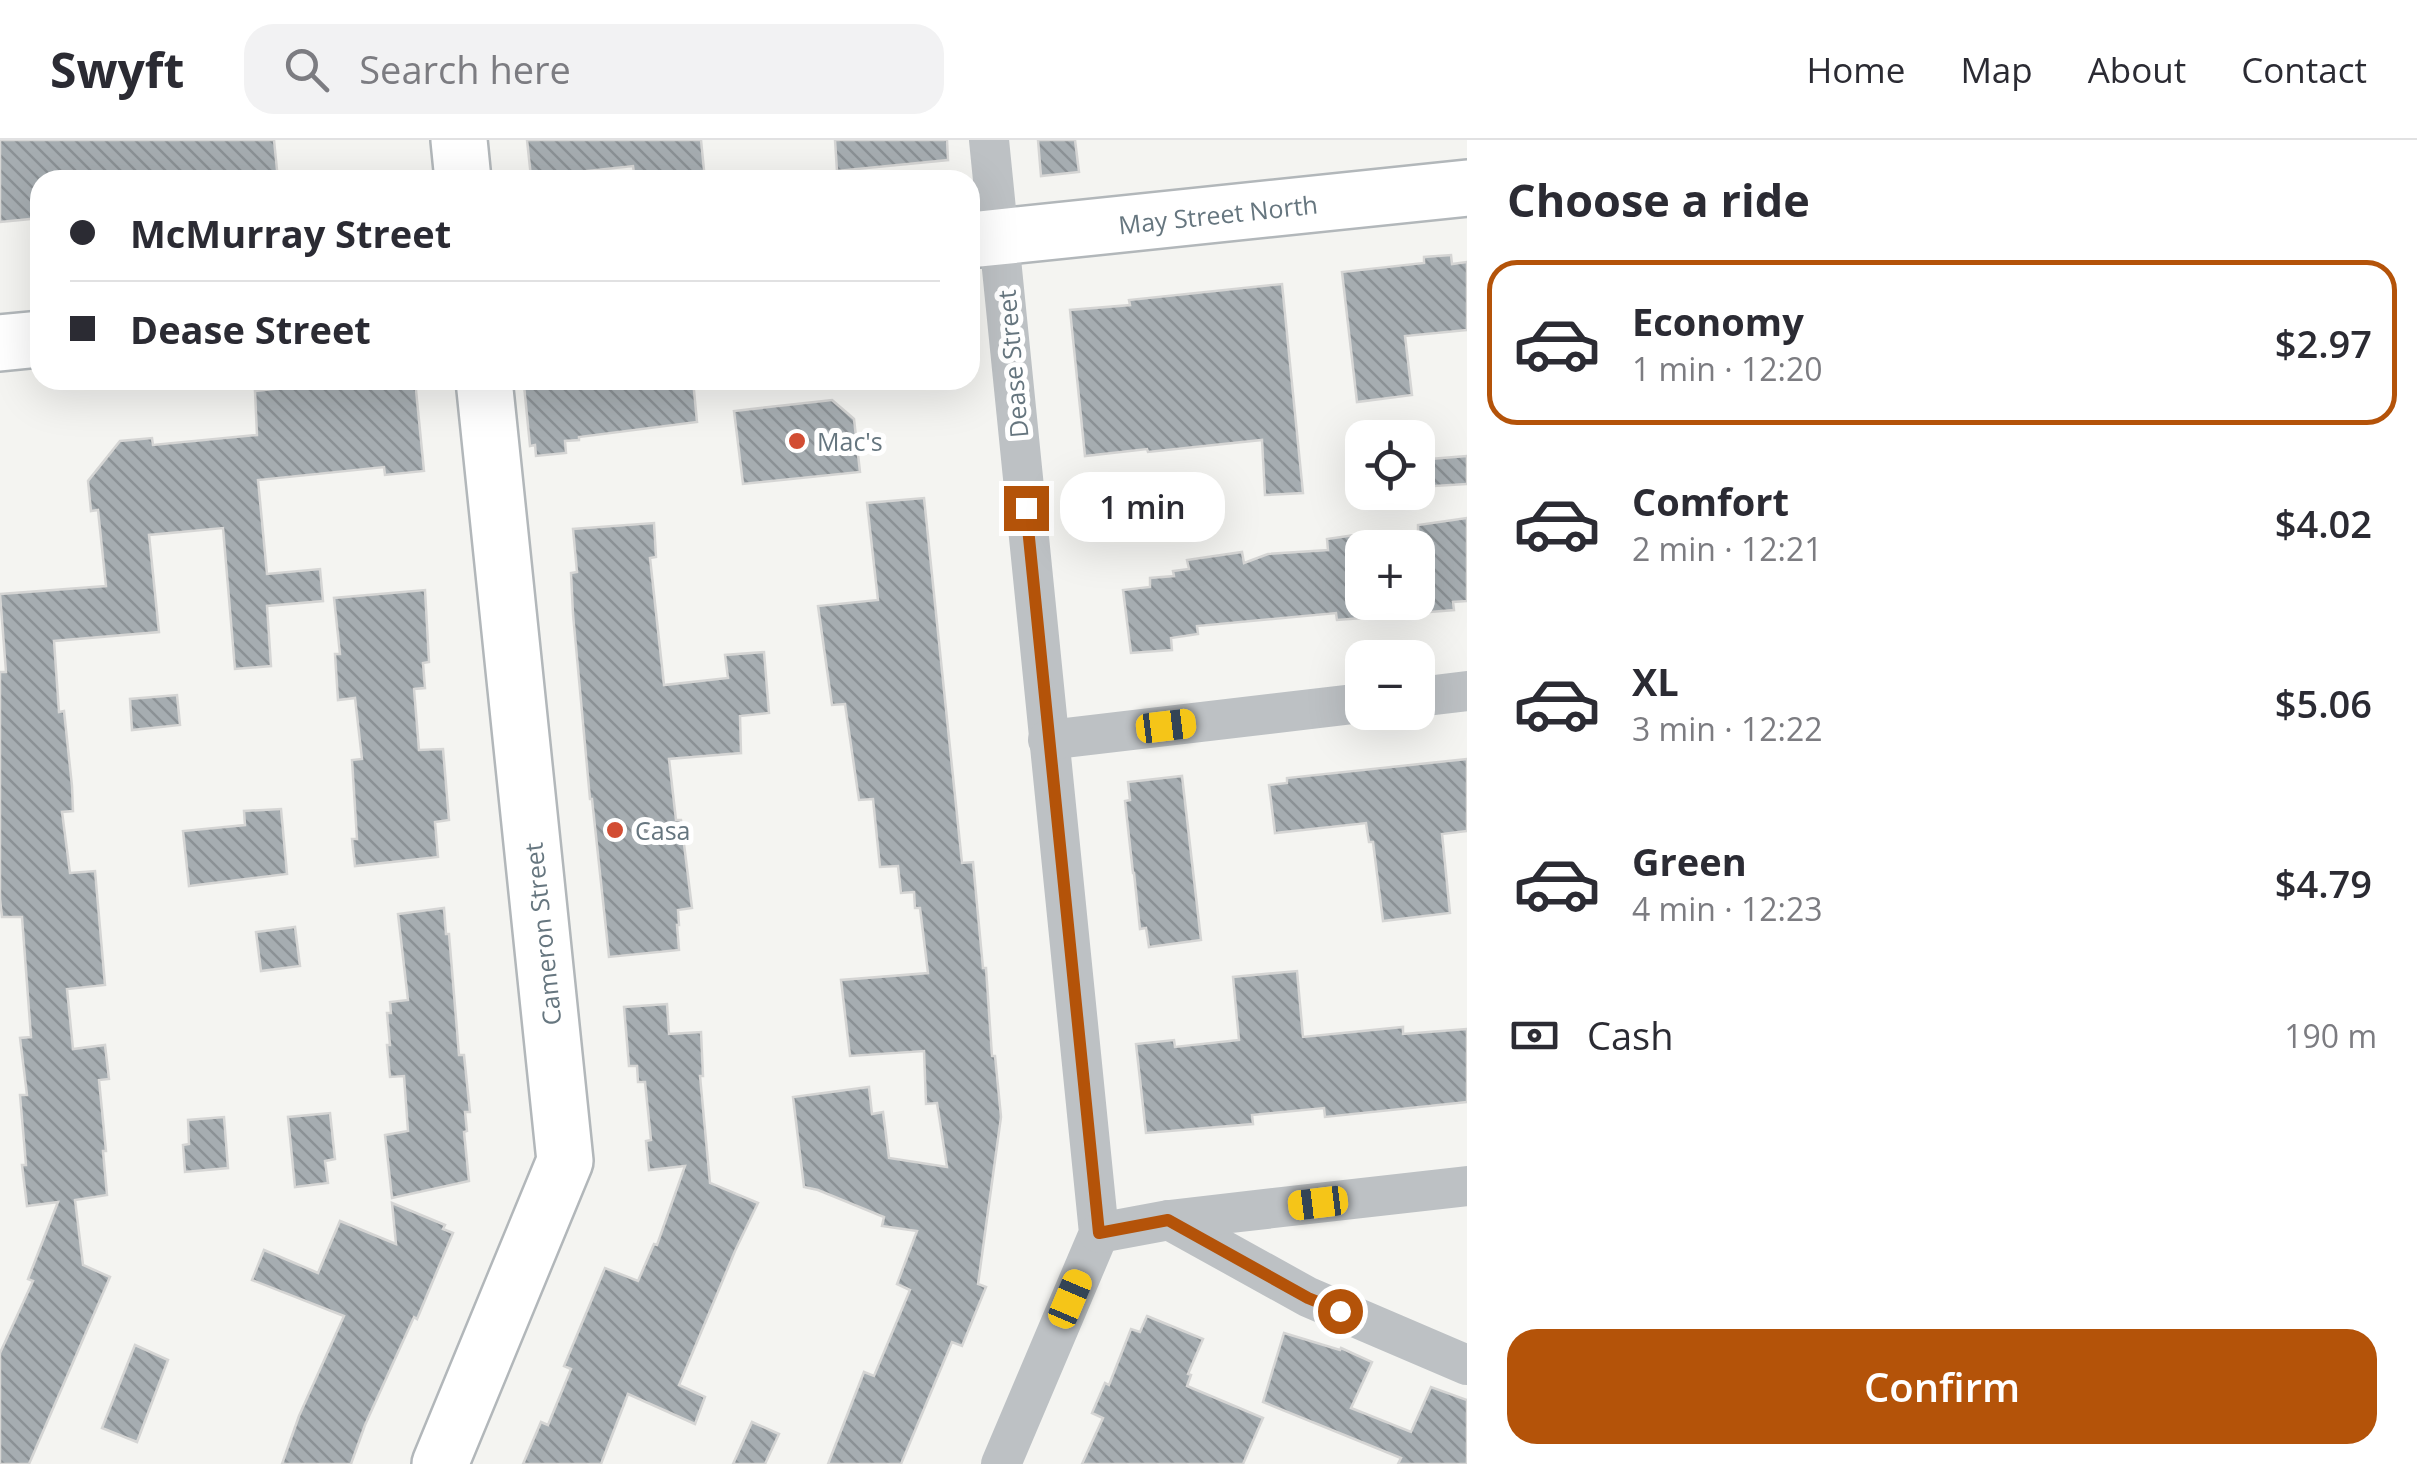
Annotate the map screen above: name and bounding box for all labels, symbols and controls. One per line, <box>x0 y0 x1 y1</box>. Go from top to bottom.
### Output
search box <box>244 24 944 114</box>
text: Swyft <box>50 37 184 102</box>
icon: search <box>279 42 334 97</box>
text: Search here <box>359 43 571 95</box>
text: Home <box>1806 46 1905 93</box>
text: Map <box>1960 46 2033 93</box>
text: About <box>2088 46 2186 93</box>
text: Contact <box>2241 46 2367 93</box>
text: Choose a ride <box>1507 169 1810 230</box>
street label: May Street North <box>1117 187 1319 241</box>
text: McMurray Street <box>130 207 451 259</box>
street label: Dease Street <box>989 289 1035 439</box>
text: Economy <box>1632 295 1804 347</box>
icon: car <box>1512 298 1602 388</box>
text: Dease Street <box>130 303 371 355</box>
text: $2.97 <box>2275 317 2372 369</box>
text: 1 min · 12:20 <box>1632 347 1823 390</box>
map controls <box>1345 420 1435 730</box>
button: locate <box>1345 420 1435 510</box>
place label: Mac's <box>817 424 883 458</box>
marker: Mac's <box>786 430 808 452</box>
callout: 1 min <box>1061 473 1226 543</box>
text: Comfort <box>1632 475 1789 527</box>
icon: car <box>1512 478 1602 568</box>
text: 1 min <box>1099 485 1186 528</box>
route end <box>1004 486 1049 531</box>
text: $4.02 <box>2275 497 2372 549</box>
text: 2 min · 12:21 <box>1632 527 1823 570</box>
button: + <box>1345 530 1435 620</box>
button: − <box>1345 640 1435 730</box>
text: XL <box>1632 655 1679 707</box>
icon: car <box>1512 658 1602 748</box>
text: $5.06 <box>2275 677 2372 729</box>
car <box>1134 707 1198 745</box>
text: 3 min · 12:22 <box>1632 707 1823 750</box>
place label: Casa <box>635 813 690 847</box>
marker: Casa <box>604 819 626 841</box>
text: Green <box>1632 835 1747 887</box>
icon: car <box>1512 838 1602 928</box>
street label: Cameron Street <box>515 841 569 1027</box>
text: $4.79 <box>2275 857 2372 909</box>
text: 4 min · 12:23 <box>1632 887 1823 930</box>
icon: cash <box>1507 1008 1562 1063</box>
text: Cash <box>1587 1009 1673 1061</box>
text: 190 m <box>2284 1014 2377 1057</box>
car <box>1286 1184 1350 1222</box>
car <box>1044 1266 1096 1332</box>
route start <box>1318 1289 1363 1334</box>
button: Confirm <box>1507 1329 2377 1444</box>

